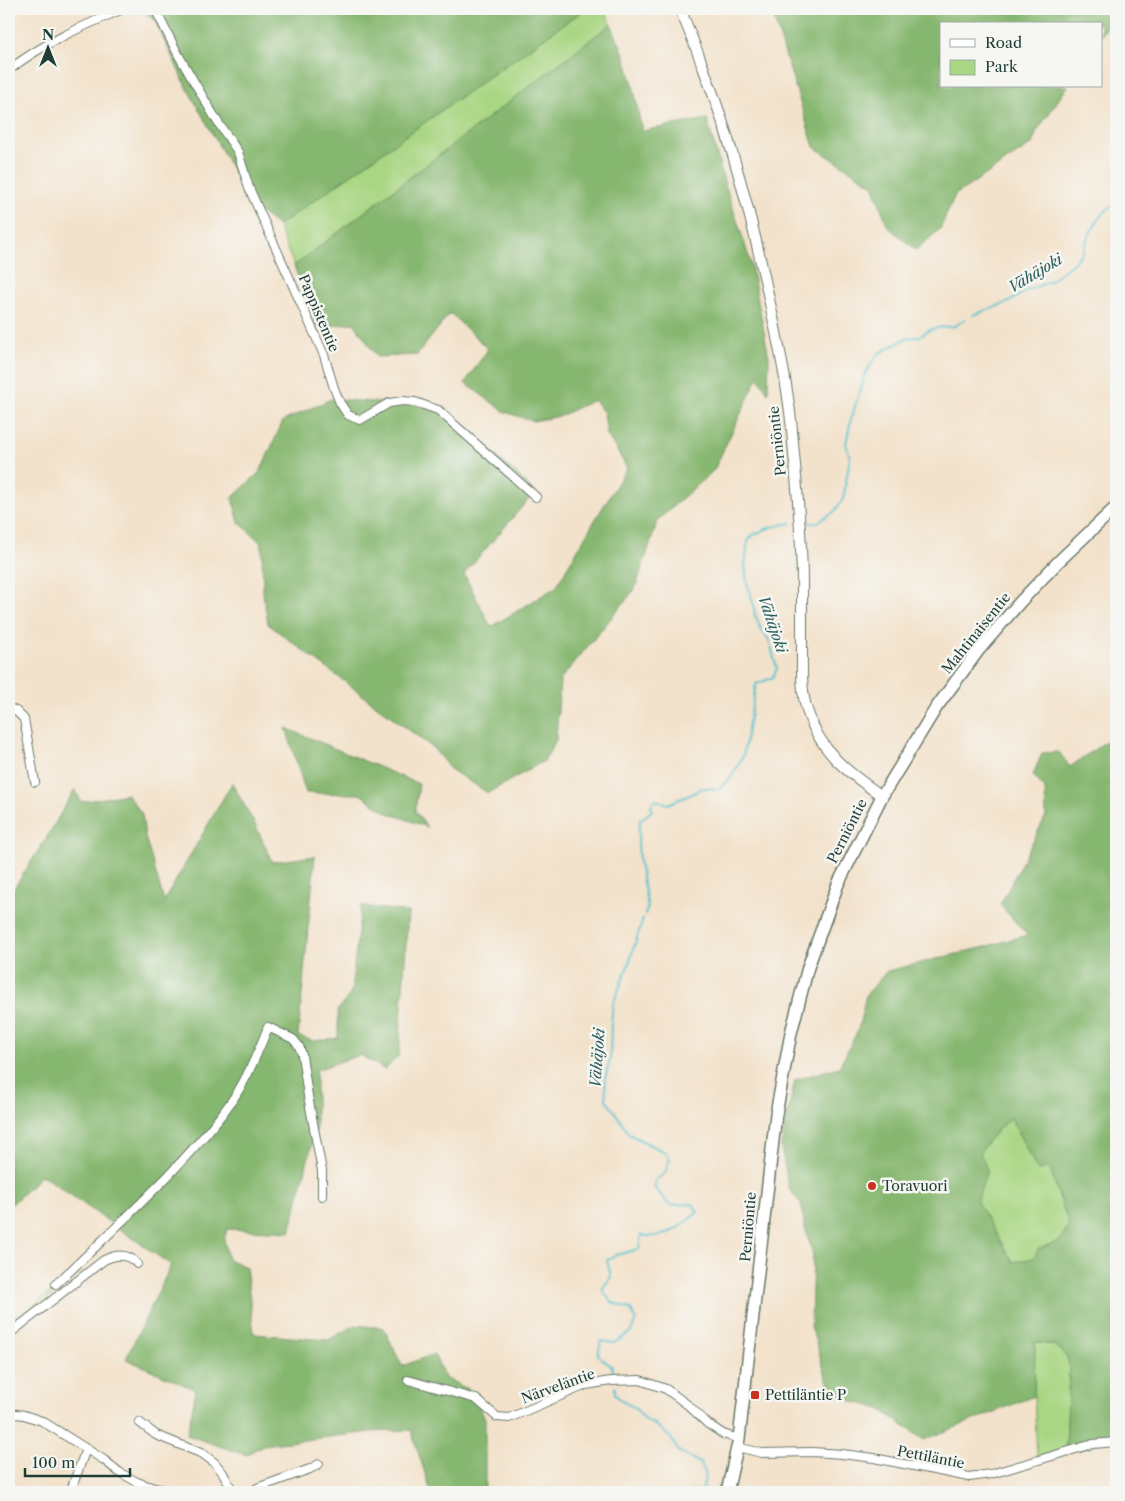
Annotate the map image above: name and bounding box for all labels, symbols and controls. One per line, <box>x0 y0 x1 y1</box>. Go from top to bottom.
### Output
north arrow <box>22 22 72 72</box>
legend <box>940 22 1102 88</box>
text: N <box>42 26 54 44</box>
text: Road <box>985 33 1022 52</box>
text: Park <box>985 57 1019 76</box>
water label: Vähäjoki <box>1004 249 1067 297</box>
street label: Pappistentie <box>295 271 343 355</box>
street label: Perniöntie <box>764 405 790 477</box>
street label: Mahtinaisentie <box>938 589 1014 677</box>
water label: Vähäjoki <box>754 593 792 657</box>
street label: Perniöntie <box>823 796 871 866</box>
water label: Vähäjoki <box>585 1026 609 1089</box>
place label: Toravuori <box>882 1177 948 1195</box>
marker: Toravuori <box>866 1180 878 1192</box>
street label: Perniöntie <box>736 1191 760 1263</box>
street label: Närveläntie <box>519 1364 597 1408</box>
place label: Pettiläntie P <box>765 1386 846 1404</box>
marker: Pettiläntie P <box>749 1389 761 1401</box>
street label: Pettiläntie <box>896 1442 966 1472</box>
scale bar <box>25 1446 130 1478</box>
text: 100 m <box>32 1453 75 1472</box>

